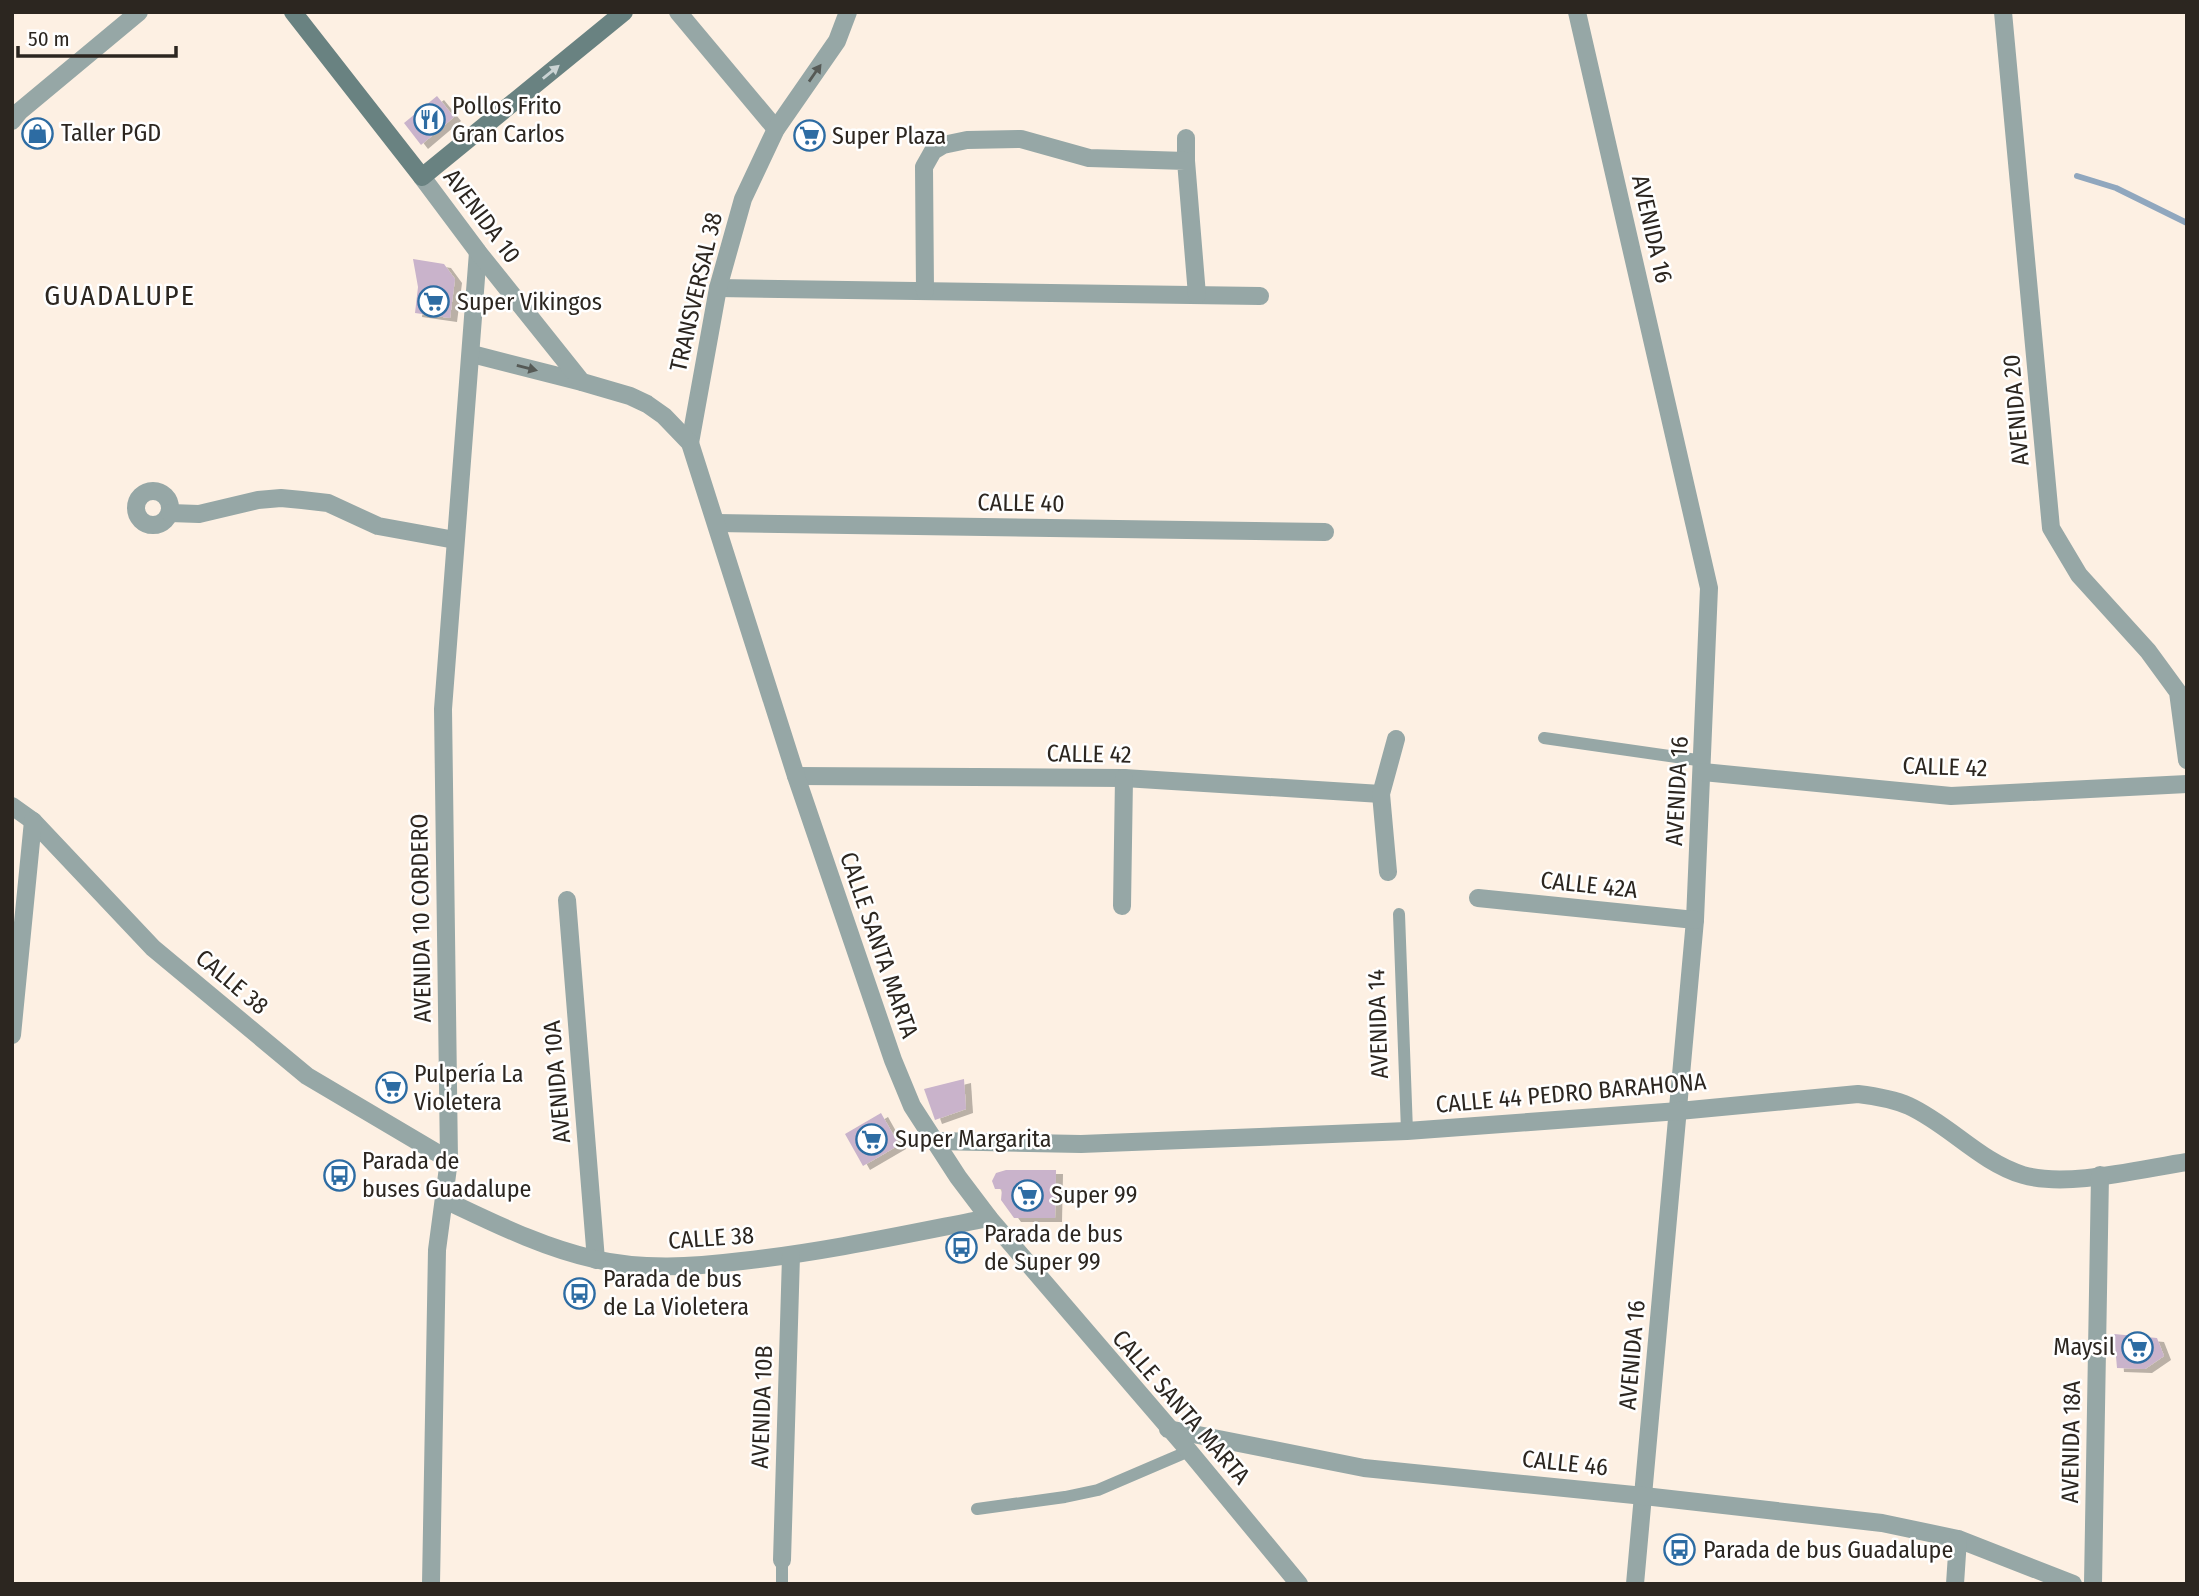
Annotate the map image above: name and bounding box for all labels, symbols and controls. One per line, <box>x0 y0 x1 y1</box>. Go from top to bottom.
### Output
scale bar <box>18 14 175 58</box>
text: 50 m <box>28 26 70 52</box>
one-way arrow <box>808 63 821 82</box>
one-way arrow <box>542 65 559 80</box>
place label: Pollos Frito Gran Carlos <box>452 92 565 148</box>
restaurant icon: Pollos Frito Gran Carlos <box>412 103 446 137</box>
shop icon: Taller PGD <box>21 116 55 150</box>
place label: Taller PGD <box>61 119 161 147</box>
supermarket icon: Super Plaza <box>792 119 826 153</box>
place label: Super Plaza <box>832 122 946 150</box>
street label: AVENIDA 10 <box>438 163 526 269</box>
street label: AVENIDA 16 <box>1626 172 1678 286</box>
street label: TRANSVERSAL 38 <box>664 210 728 374</box>
district label: GUADALUPE <box>44 279 196 312</box>
supermarket icon: Super Vikingos <box>417 285 451 319</box>
place label: Super Vikingos <box>457 288 602 316</box>
street label: AVENIDA 20 <box>1997 353 2035 467</box>
one-way arrow <box>516 363 538 374</box>
street label: CALLE 40 <box>977 488 1065 518</box>
street label: AVENIDA 16 <box>1660 735 1694 847</box>
street label: CALLE 42 <box>1046 739 1132 769</box>
street label: CALLE 42 <box>1902 752 1988 782</box>
street label: AVENIDA 10 CORDERO <box>405 813 437 1023</box>
street label: CALLE SANTA MARTA <box>834 848 924 1042</box>
street label: CALLE 42A <box>1539 866 1639 904</box>
street label: CALLE 38 <box>190 944 274 1020</box>
street label: AVENIDA 14 <box>1362 969 1394 1079</box>
street label: AVENIDA 10A <box>538 1019 576 1145</box>
place label: Pulpería La Violetera <box>414 1060 524 1116</box>
street label: CALLE 44 PEDRO BARAHONA <box>1435 1067 1708 1119</box>
supermarket icon: Pulpería La Violetera <box>374 1071 408 1105</box>
supermarket icon: Super Margarita <box>855 1122 889 1156</box>
place label: Super Margarita <box>895 1125 1051 1153</box>
place label: Parada de buses Guadalupe <box>362 1147 531 1203</box>
bus stop icon: Parada de buses Guadalupe <box>322 1158 356 1192</box>
supermarket icon: Super 99 <box>1011 1178 1045 1212</box>
place label: Super 99 <box>1051 1181 1137 1209</box>
place label: Parada de bus de Super 99 <box>984 1220 1123 1276</box>
street label: CALLE 38 <box>667 1221 755 1255</box>
bus stop icon: Parada de bus de Super 99 <box>944 1231 978 1265</box>
place label: Parada de bus de La Violetera <box>603 1265 749 1321</box>
bus stop icon: Parada de bus de La Violetera <box>563 1276 597 1310</box>
street label: AVENIDA 16 <box>1613 1299 1651 1411</box>
street label: CALLE SANTA MARTA <box>1106 1324 1256 1490</box>
supermarket icon: Maysil <box>2121 1330 2155 1364</box>
place label: Maysil <box>2053 1333 2115 1361</box>
street label: AVENIDA 10B <box>746 1345 778 1469</box>
street label: AVENIDA 18A <box>2056 1380 2086 1504</box>
street label: CALLE 46 <box>1521 1445 1609 1481</box>
bus stop icon: Parada de bus Guadalupe <box>1663 1533 1697 1567</box>
place label: Parada de bus Guadalupe <box>1703 1536 1953 1564</box>

